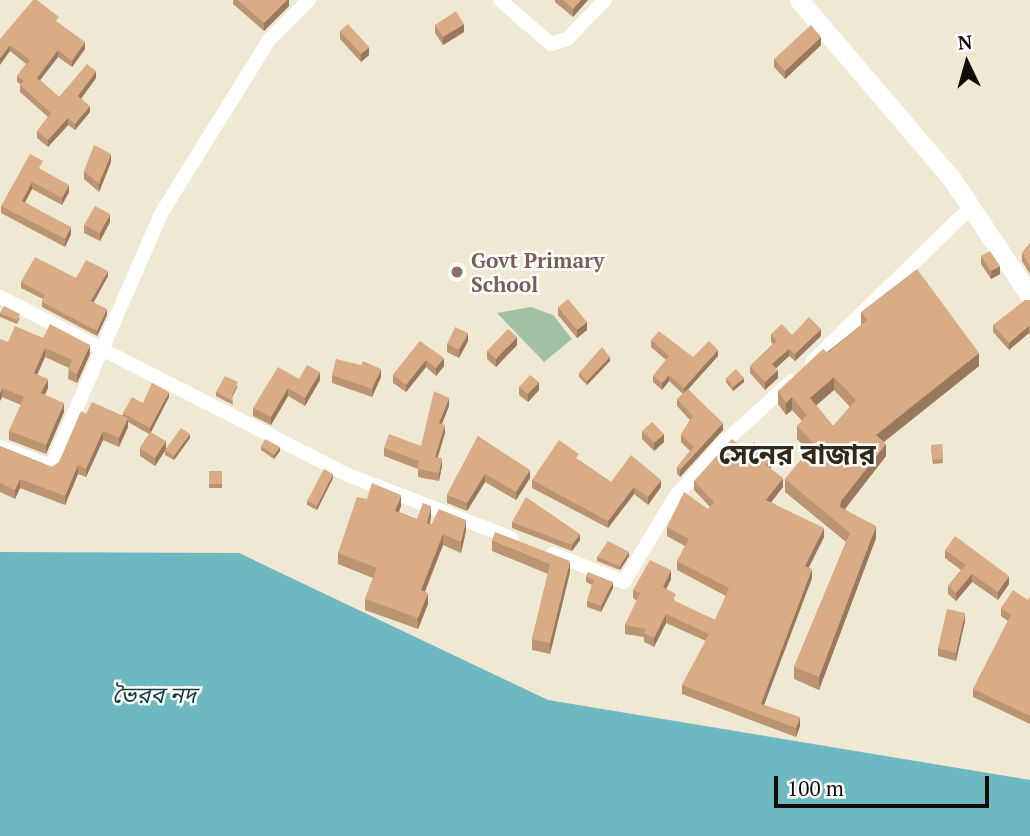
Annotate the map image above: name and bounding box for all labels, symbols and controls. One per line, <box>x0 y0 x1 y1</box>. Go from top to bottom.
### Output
north arrow <box>932 28 1002 98</box>
text: N <box>957 29 973 55</box>
place label: Govt Primary School <box>471 247 604 297</box>
marker: Govt Primary School <box>449 264 465 280</box>
district label: সেনের বাজার <box>718 437 876 471</box>
water label: ভৈরব নদ <box>112 681 196 709</box>
scale bar <box>778 762 993 806</box>
text: 100 m <box>787 774 844 802</box>

